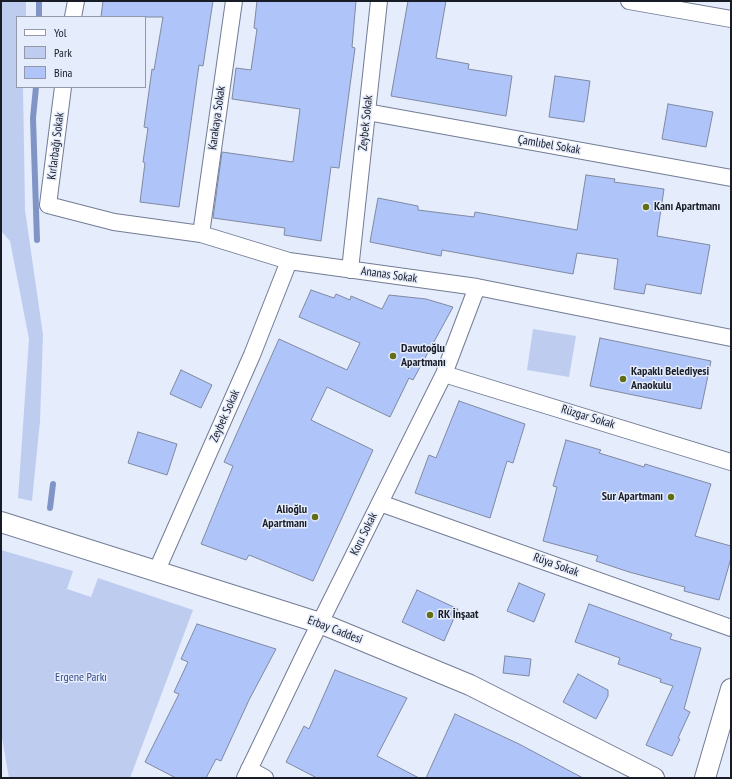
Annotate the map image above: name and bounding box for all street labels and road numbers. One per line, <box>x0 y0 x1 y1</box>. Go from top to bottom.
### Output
street label: Karakaya Sokak <box>205 85 229 151</box>
street label: Zeybek Sokak <box>356 94 376 152</box>
street label: Kırlarbağı Sokak <box>45 112 67 180</box>
street label: Çamlıbel Sokak <box>517 132 581 158</box>
street label: Ananas Sokak <box>360 264 418 286</box>
street label: Zeybek Sokak <box>207 388 243 444</box>
street label: Rüzgar Sokak <box>559 402 617 432</box>
street label: Koru Sokak <box>347 510 381 558</box>
street label: Rüya Sokak <box>531 550 581 580</box>
street label: Erbay Caddesi <box>306 613 364 647</box>

